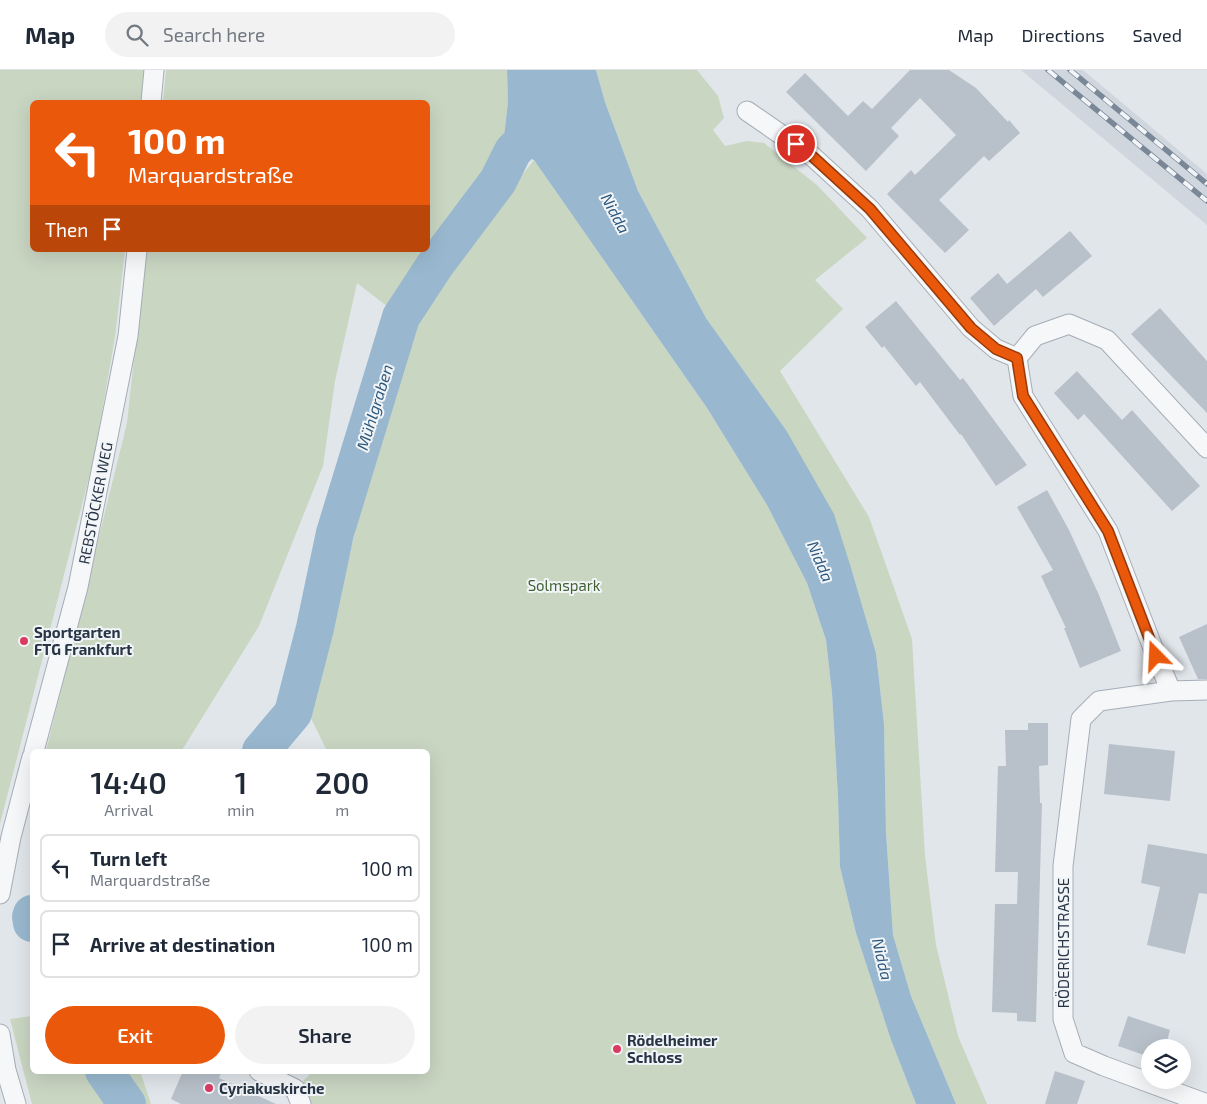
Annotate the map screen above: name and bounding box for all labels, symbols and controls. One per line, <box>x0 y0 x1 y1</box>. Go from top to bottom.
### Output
search box <box>105 12 455 57</box>
text: Map <box>25 20 75 49</box>
icon: search <box>123 21 151 49</box>
text: Search here <box>163 23 265 46</box>
text: Map <box>957 24 994 46</box>
text: Directions <box>1022 24 1105 46</box>
text: Saved <box>1133 24 1182 46</box>
text: 100 m <box>128 119 226 161</box>
icon: left <box>45 120 110 185</box>
pin <box>775 123 817 165</box>
icon: arrive <box>782 130 810 158</box>
text: Marquardstraße <box>128 161 293 187</box>
water label: Nidda <box>598 190 634 236</box>
icon: arrive <box>98 215 126 243</box>
text: Then <box>45 218 88 241</box>
water label: Mühlgraben <box>352 362 396 452</box>
street label: REBSTÖCKER WEG <box>74 440 116 566</box>
water label: Nidda <box>804 538 838 584</box>
park label: Solmspark <box>528 576 601 594</box>
place label: Sportgarten FTG Frankfurt <box>34 623 132 658</box>
position arrow <box>1129 629 1181 681</box>
marker: Sportgarten FTG Frankfurt <box>18 635 30 647</box>
text: 14:40 <box>91 764 167 800</box>
text: 1 <box>235 764 247 800</box>
text: 200 <box>315 764 369 800</box>
text: Arrival <box>104 800 153 819</box>
text: min <box>227 800 255 819</box>
text: m <box>335 800 349 819</box>
text: Turn left <box>90 847 167 870</box>
icon: left <box>47 854 75 882</box>
text: 100 m <box>362 857 413 880</box>
text: Marquardstraße <box>90 870 210 889</box>
street label: RÖDERICHSTRASSE <box>1054 878 1072 1008</box>
icon: arrive <box>47 930 75 958</box>
text: Arrive at destination <box>90 933 275 956</box>
text: 100 m <box>362 933 413 956</box>
water label: Nidda <box>869 936 897 982</box>
button: Exit <box>45 1006 225 1064</box>
button: Share <box>235 1006 415 1064</box>
place label: Rödelheimer Schloss <box>627 1031 718 1066</box>
map controls <box>1141 1039 1191 1089</box>
button: layers <box>1141 1039 1191 1089</box>
marker: Rödelheimer Schloss <box>611 1043 623 1055</box>
place label: Cyriakuskirche <box>219 1079 325 1098</box>
marker: Cyriakuskirche <box>203 1082 215 1094</box>

